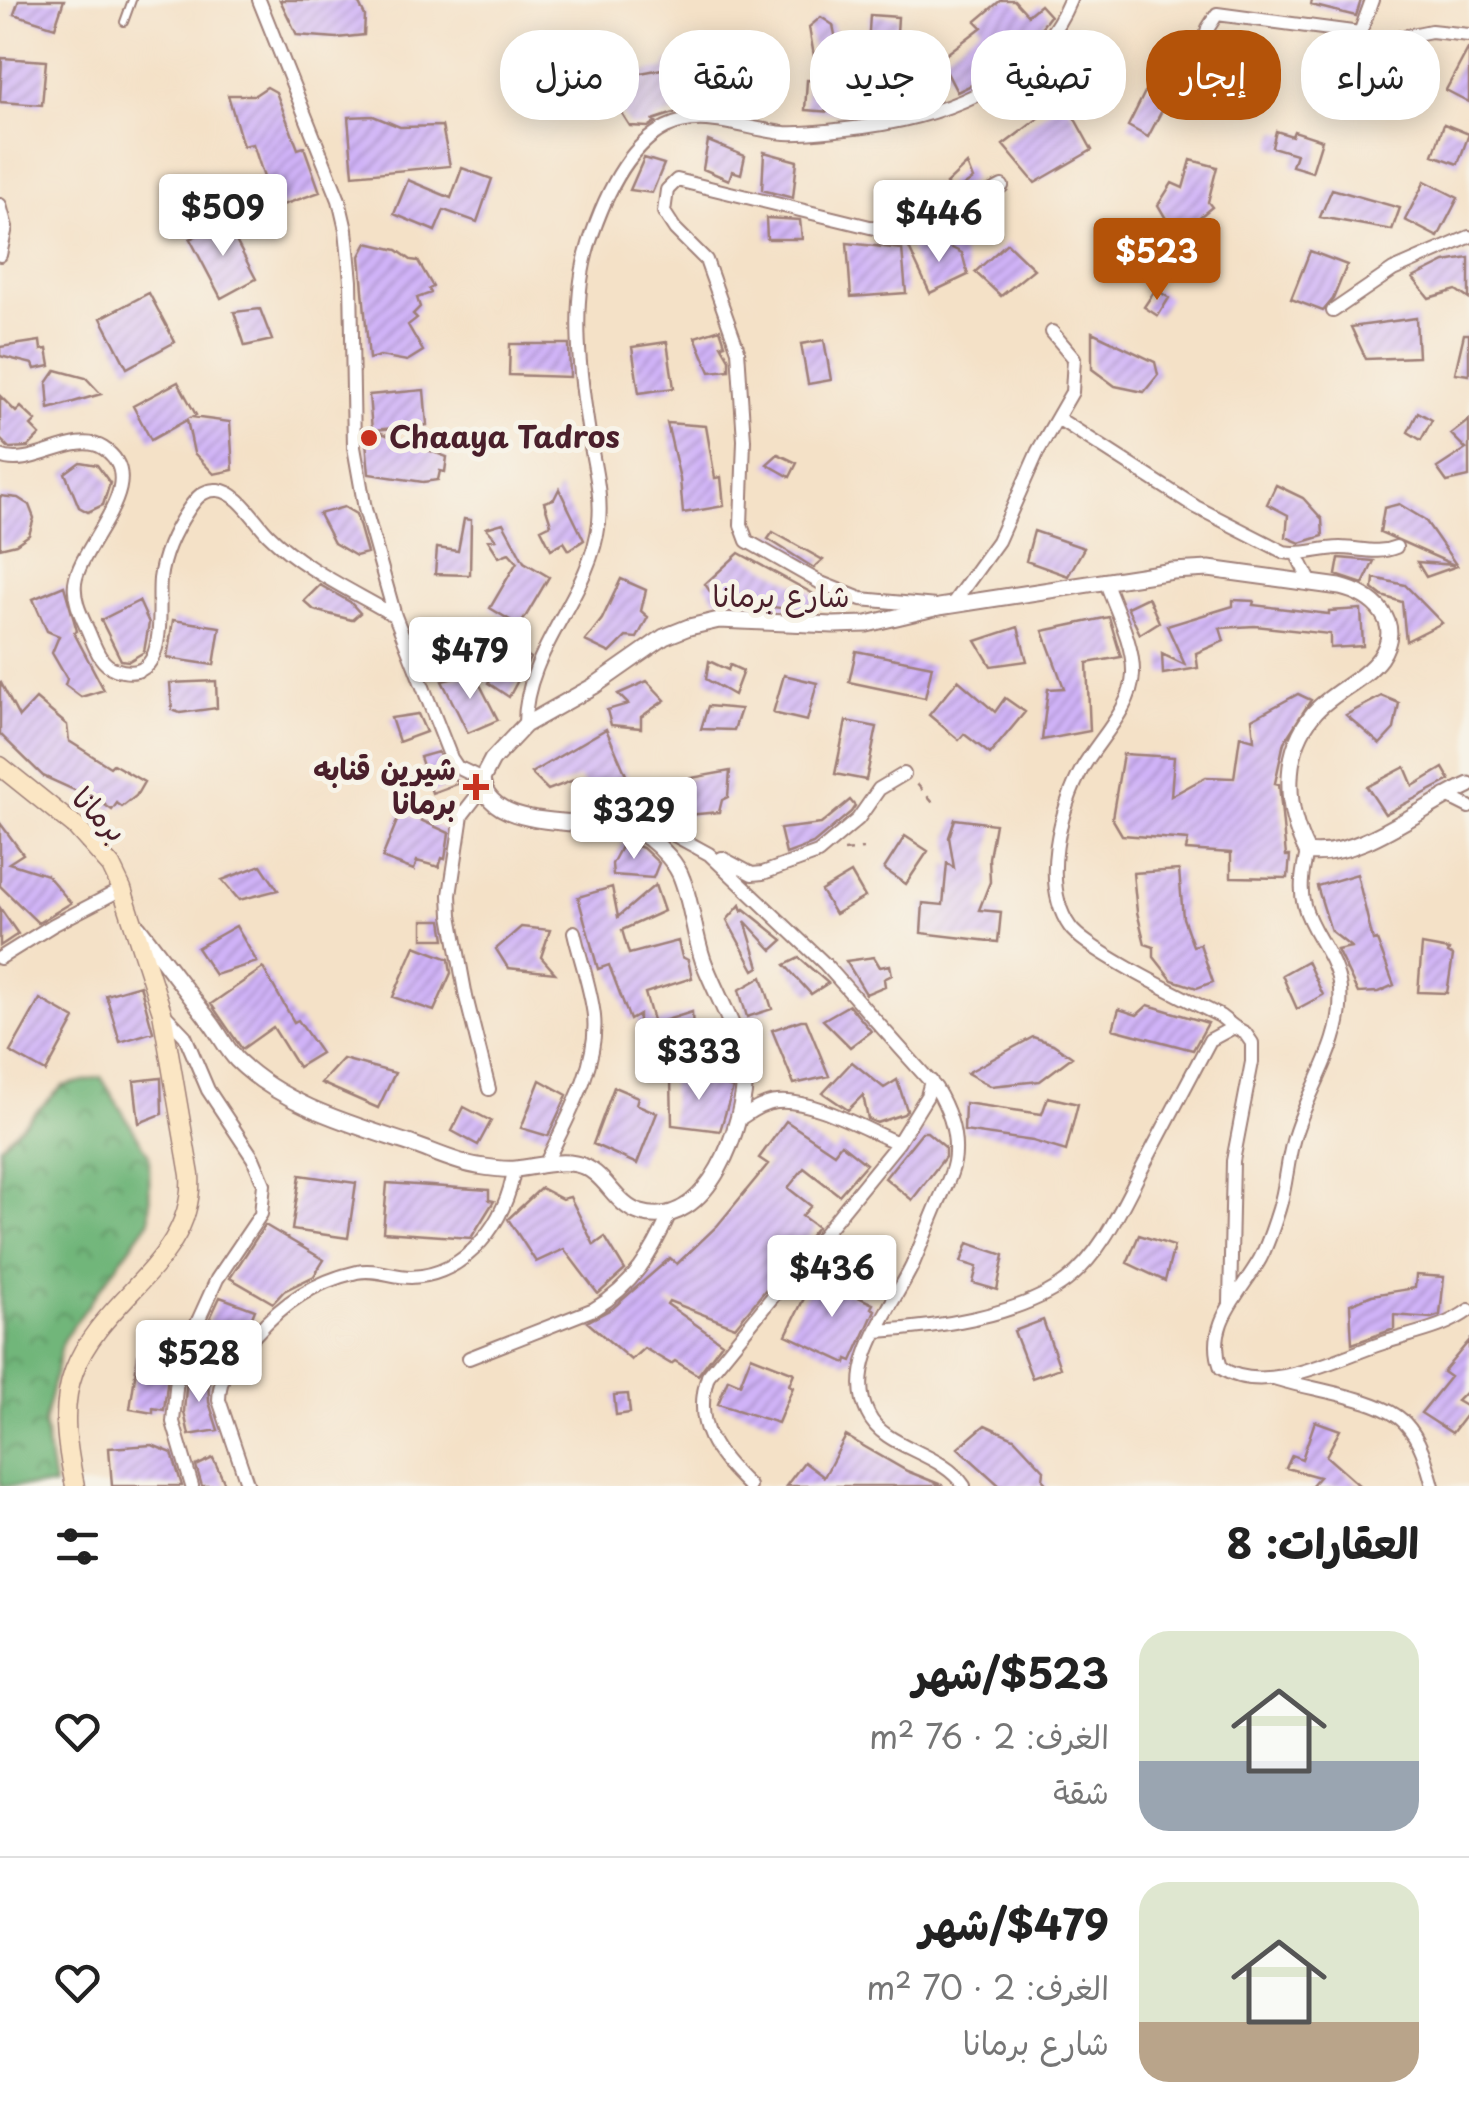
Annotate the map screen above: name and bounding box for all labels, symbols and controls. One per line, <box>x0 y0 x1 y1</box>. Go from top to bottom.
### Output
chip: منزل <box>500 30 639 120</box>
chip: شقة <box>659 30 790 120</box>
chip: جديد <box>810 30 951 120</box>
chip: تصفية <box>971 30 1126 120</box>
chip: إيجار <box>1146 30 1281 120</box>
chip: شراء <box>1301 30 1440 120</box>
pin: $509 <box>164 174 282 259</box>
pin: $446 <box>880 180 998 265</box>
text: $509 <box>181 182 265 230</box>
text: $446 <box>895 188 983 236</box>
pin: $523 <box>1098 218 1216 303</box>
text: $523 <box>1115 226 1199 274</box>
place label: Chaaya Tadros <box>389 413 620 458</box>
marker: Chaaya Tadros <box>358 427 380 449</box>
street label: شارع برمانا <box>712 572 850 618</box>
pin: $479 <box>411 617 529 702</box>
text: $479 <box>431 625 509 673</box>
place label: شيرين قنابه برمانا <box>313 745 456 824</box>
street label: برمانا <box>63 775 139 851</box>
marker: شيرين قنابه برمانا <box>465 776 487 798</box>
pin: $329 <box>575 777 693 862</box>
text: $329 <box>593 785 675 833</box>
pin: $333 <box>640 1018 758 1103</box>
text: $333 <box>657 1026 741 1074</box>
pin: $436 <box>773 1235 891 1320</box>
text: $436 <box>789 1243 875 1291</box>
pin: $528 <box>140 1320 258 1405</box>
text: $528 <box>158 1328 240 1376</box>
text: العقارات: 8 <box>1226 1510 1419 1573</box>
icon: filters <box>50 1519 105 1574</box>
text: $523/شهر <box>913 1640 1109 1703</box>
icon: home <box>1219 1671 1339 1791</box>
icon: heart <box>50 1704 105 1759</box>
text: الغرف: 2 · 76 m² <box>869 1712 1109 1760</box>
text: شقة <box>1053 1767 1109 1815</box>
text: $479/شهر <box>920 1891 1109 1954</box>
icon: home <box>1219 1922 1339 2042</box>
icon: heart <box>50 1955 105 2010</box>
text: الغرف: 2 · 70 m² <box>866 1963 1109 2011</box>
text: شارع برمانا <box>963 2018 1109 2066</box>

